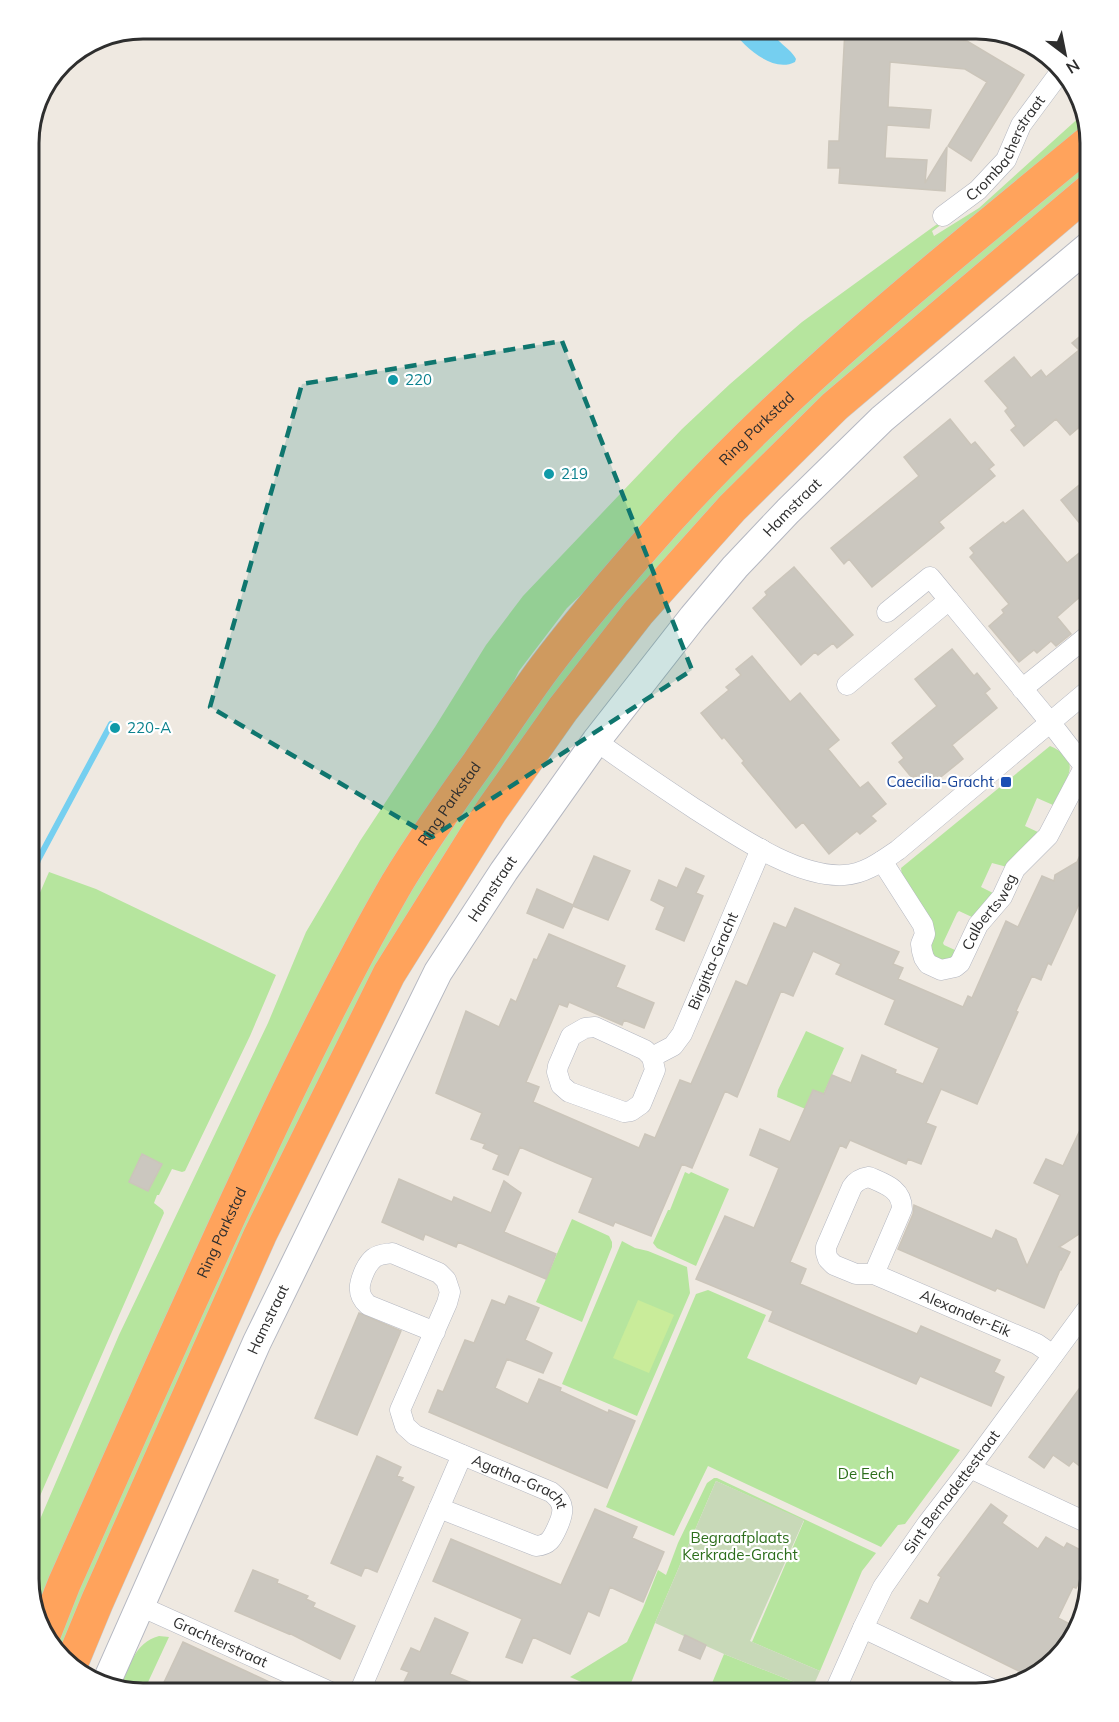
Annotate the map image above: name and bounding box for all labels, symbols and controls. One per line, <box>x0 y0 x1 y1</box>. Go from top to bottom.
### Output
north arrow <box>1035 24 1095 84</box>
text: N <box>1063 55 1083 78</box>
street label: Crombacherstraat <box>962 91 1049 205</box>
place label: 220 <box>405 370 432 389</box>
marker: 220 <box>386 373 400 387</box>
street label: Ring Parkstad <box>714 387 798 469</box>
place label: 219 <box>561 464 588 483</box>
marker: 219 <box>542 467 556 481</box>
street label: Hamstraat <box>759 474 825 540</box>
place label: 220-A <box>127 718 171 737</box>
marker: 220-A <box>108 721 122 735</box>
street label: Ring Parkstad <box>413 758 485 849</box>
place label: Caecilia-Gracht <box>886 772 994 791</box>
marker: Caecilia-Gracht <box>999 775 1013 789</box>
street label: Hamstraat <box>463 852 521 925</box>
street label: Calbertsweg <box>957 870 1021 953</box>
street label: Birgitta-Gracht <box>683 909 742 1013</box>
street label: Ring Parkstad <box>192 1184 251 1281</box>
street label: Hamstraat <box>243 1281 293 1357</box>
street label: Alexander-Eik <box>917 1285 1014 1341</box>
street label: Sint Bernadettestraat <box>899 1426 1004 1557</box>
street label: Agatha-Gracht <box>469 1450 572 1511</box>
park label: De Eech <box>838 1464 894 1483</box>
park label: Begraafplaats Kerkrade-Gracht <box>682 1528 798 1564</box>
street label: Grachterstraat <box>170 1612 271 1671</box>

